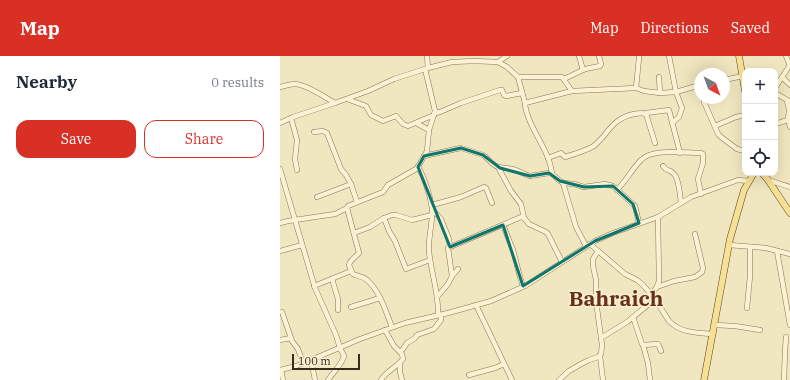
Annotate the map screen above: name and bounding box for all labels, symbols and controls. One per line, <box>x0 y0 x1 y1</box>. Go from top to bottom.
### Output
text: Map <box>20 16 60 40</box>
text: Map <box>590 19 619 37</box>
text: Directions <box>641 19 709 37</box>
text: Saved <box>731 19 770 37</box>
north arrow <box>694 68 730 104</box>
map controls <box>742 68 778 176</box>
button: + <box>742 68 778 104</box>
text: Nearby <box>16 71 77 93</box>
text: 0 results <box>211 74 264 91</box>
button: − <box>742 104 778 140</box>
button: Save <box>16 120 136 158</box>
button: Share <box>144 120 264 158</box>
button: locate <box>742 140 778 176</box>
district label: Bahraich <box>569 284 664 312</box>
scale bar <box>292 352 360 371</box>
text: 100 m <box>298 354 331 368</box>

